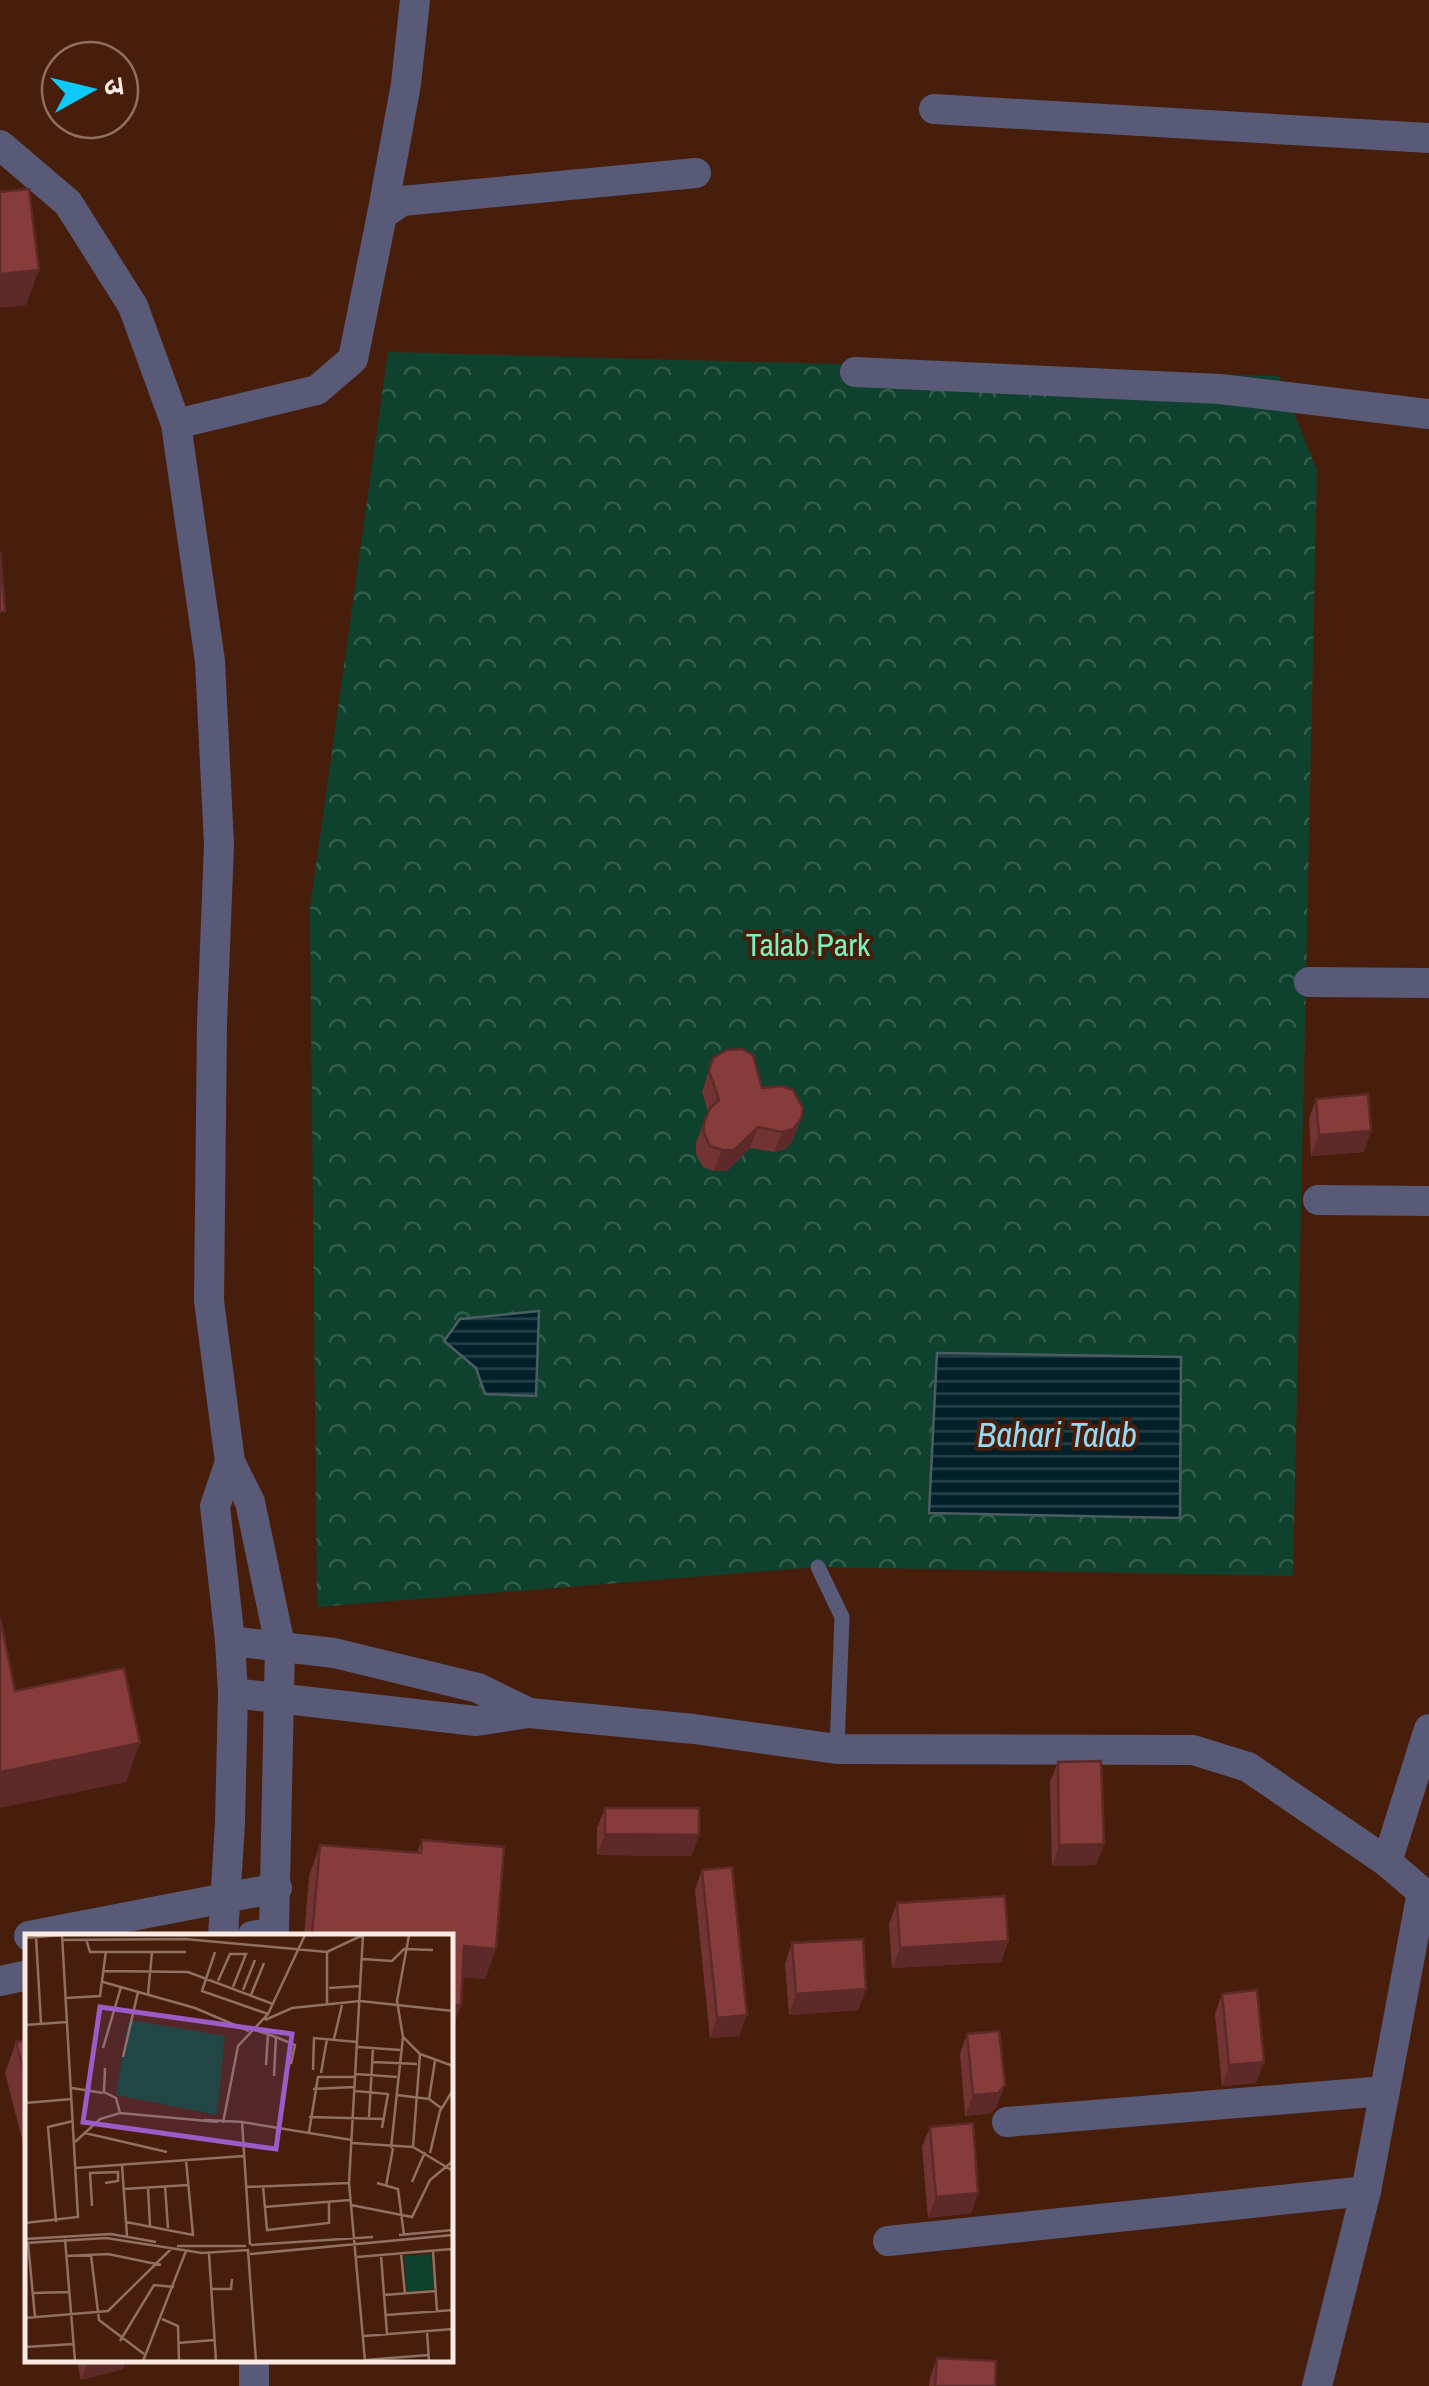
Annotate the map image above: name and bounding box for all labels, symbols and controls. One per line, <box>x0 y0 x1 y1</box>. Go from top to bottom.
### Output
north arrow <box>40 40 140 140</box>
text: उ <box>95 76 135 98</box>
park label: Talab Park <box>746 923 871 966</box>
water label: Bahari Talab <box>977 1411 1137 1458</box>
inset map <box>25 1934 452 2361</box>

